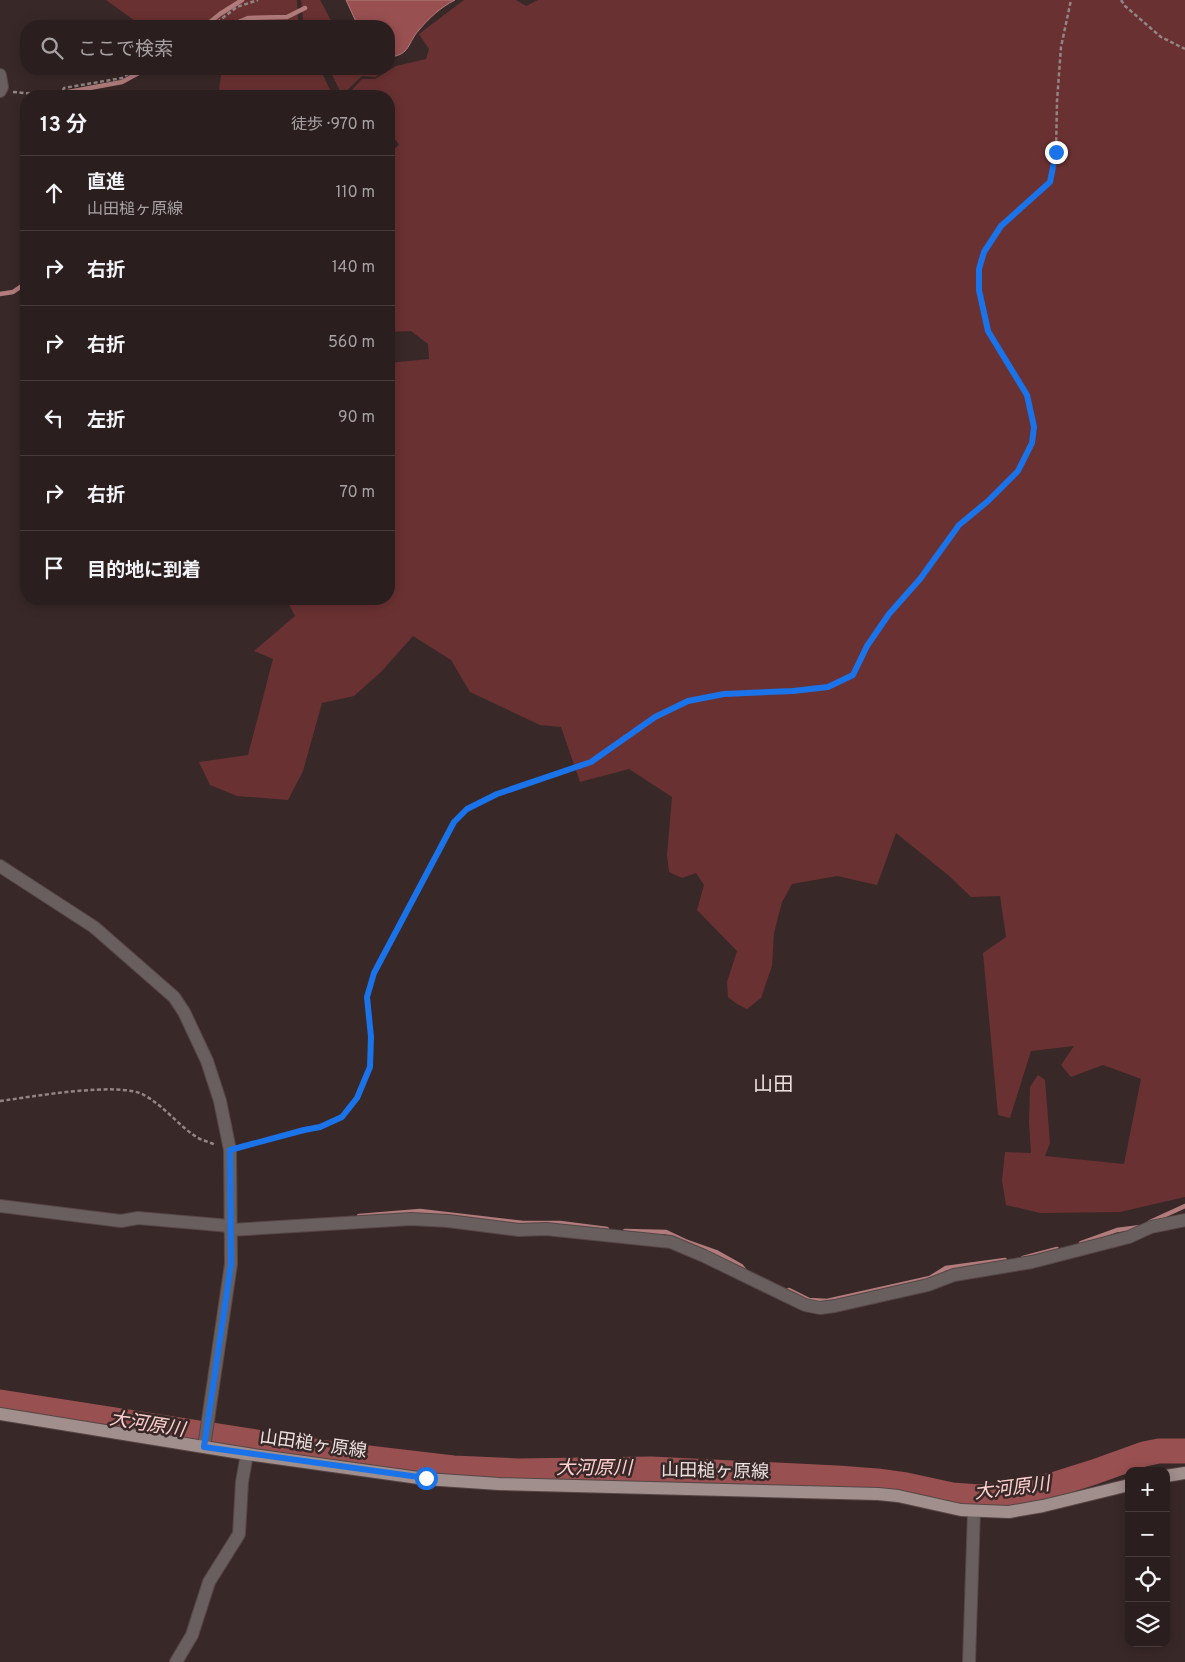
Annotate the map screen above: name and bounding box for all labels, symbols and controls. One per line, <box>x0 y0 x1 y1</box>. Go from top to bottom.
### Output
search box <box>20 20 395 75</box>
icon: search <box>38 34 66 62</box>
text: ここで検索 <box>78 38 173 62</box>
text: 13 分 <box>40 112 87 139</box>
text: 徒歩 · 970 m <box>291 115 375 135</box>
route end <box>1045 141 1068 164</box>
text: 直進 <box>87 171 125 195</box>
icon: ahead <box>40 179 68 207</box>
text: 110 m <box>335 183 375 203</box>
text: 山田槌ヶ原線 <box>87 200 183 220</box>
icon: right <box>40 254 68 282</box>
text: 140 m <box>332 258 375 278</box>
text: 右折 <box>87 259 125 283</box>
icon: right <box>40 329 68 357</box>
text: 560 m <box>328 333 375 353</box>
text: 右折 <box>87 334 125 358</box>
icon: left <box>40 404 68 432</box>
text: 90 m <box>338 408 375 428</box>
text: 左折 <box>87 409 125 433</box>
icon: right <box>40 479 68 507</box>
text: 70 m <box>340 483 375 503</box>
text: 右折 <box>87 484 125 508</box>
icon: arrive <box>40 554 68 582</box>
text: 目的地に到着 <box>87 559 201 583</box>
district label: 山田 <box>753 1073 793 1099</box>
water label: 大河原川 <box>108 1407 188 1443</box>
street label: 山田槌ヶ原線 <box>258 1426 368 1464</box>
water label: 大河原川 <box>556 1457 634 1481</box>
street label: 山田槌ヶ原線 <box>661 1460 769 1484</box>
route start <box>415 1467 438 1490</box>
map controls <box>1125 1467 1170 1647</box>
button: + <box>1125 1467 1170 1512</box>
water label: 大河原川 <box>973 1472 1053 1506</box>
button: − <box>1125 1512 1170 1557</box>
button: locate <box>1125 1557 1170 1602</box>
button: layers <box>1125 1602 1170 1647</box>

